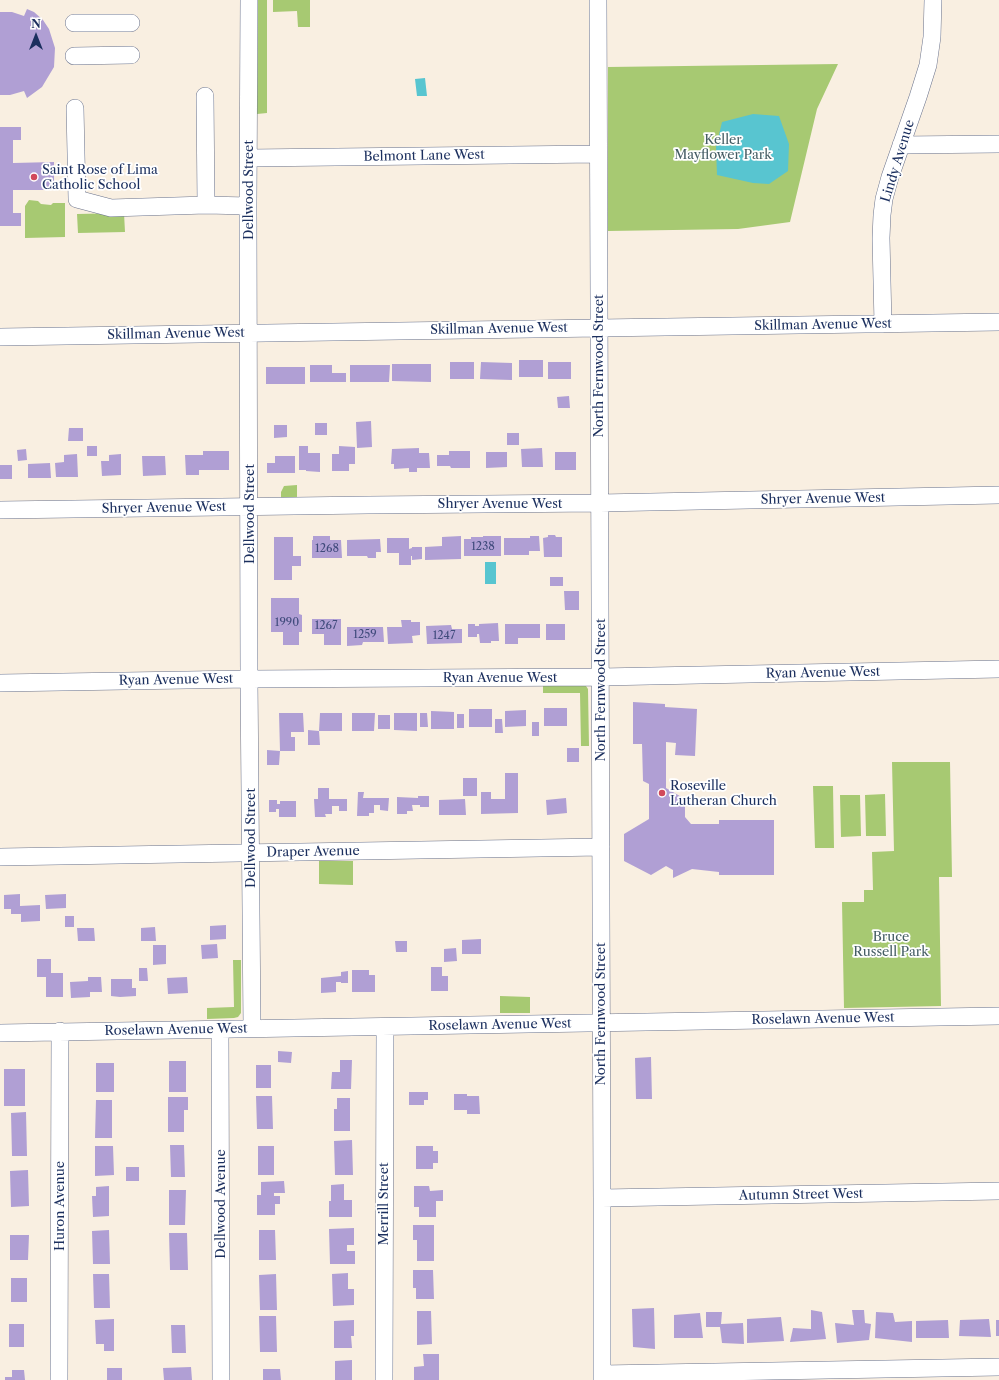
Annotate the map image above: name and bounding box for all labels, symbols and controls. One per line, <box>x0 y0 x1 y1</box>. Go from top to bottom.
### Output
north arrow <box>16 16 56 56</box>
text: N <box>31 17 41 31</box>
street label: Lindy Avenue <box>878 118 918 204</box>
park label: Keller Mayflower Park <box>674 132 772 163</box>
street label: Dellwood Street <box>241 140 257 240</box>
street label: Belmont Lane West <box>363 147 485 165</box>
place label: Saint Rose of Lima Catholic School <box>42 162 158 193</box>
marker: Saint Rose of Lima Catholic School <box>29 172 39 182</box>
street label: North Fernwood Street <box>591 294 607 438</box>
street label: Skillman Avenue West <box>754 316 892 334</box>
street label: Skillman Avenue West <box>430 320 568 338</box>
street label: Skillman Avenue West <box>107 325 245 343</box>
street label: Dellwood Street <box>242 464 258 564</box>
street label: Shryer Avenue West <box>760 490 886 508</box>
street label: Shryer Avenue West <box>438 496 562 512</box>
street label: Shryer Avenue West <box>101 499 227 517</box>
house number: 1238 <box>471 540 495 554</box>
house number: 1268 <box>315 542 339 556</box>
house number: 1990 <box>275 616 299 630</box>
street label: North Fernwood Street <box>593 618 609 762</box>
house number: 1267 <box>315 619 337 633</box>
house number: 1259 <box>353 628 377 642</box>
house number: 1247 <box>433 629 455 643</box>
street label: Ryan Avenue West <box>766 664 880 682</box>
street label: Ryan Avenue West <box>443 670 557 686</box>
street label: Ryan Avenue West <box>119 671 233 689</box>
place label: Roseville Lutheran Church <box>670 778 777 809</box>
street label: Dellwood Street <box>243 788 259 888</box>
marker: Roseville Lutheran Church <box>657 788 667 798</box>
street label: Draper Avenue <box>266 843 360 861</box>
park label: Bruce Russell Park <box>853 929 929 960</box>
street label: North Fernwood Street <box>593 942 609 1086</box>
street label: Roselawn Avenue West <box>751 1010 895 1028</box>
street label: Roselawn Avenue West <box>428 1016 572 1034</box>
street label: Roselawn Avenue West <box>104 1021 248 1039</box>
street label: Dellwood Avenue <box>213 1149 229 1259</box>
street label: Huron Avenue <box>52 1161 68 1251</box>
street label: Merrill Street <box>376 1162 392 1246</box>
street label: Autumn Street West <box>739 1186 863 1204</box>

